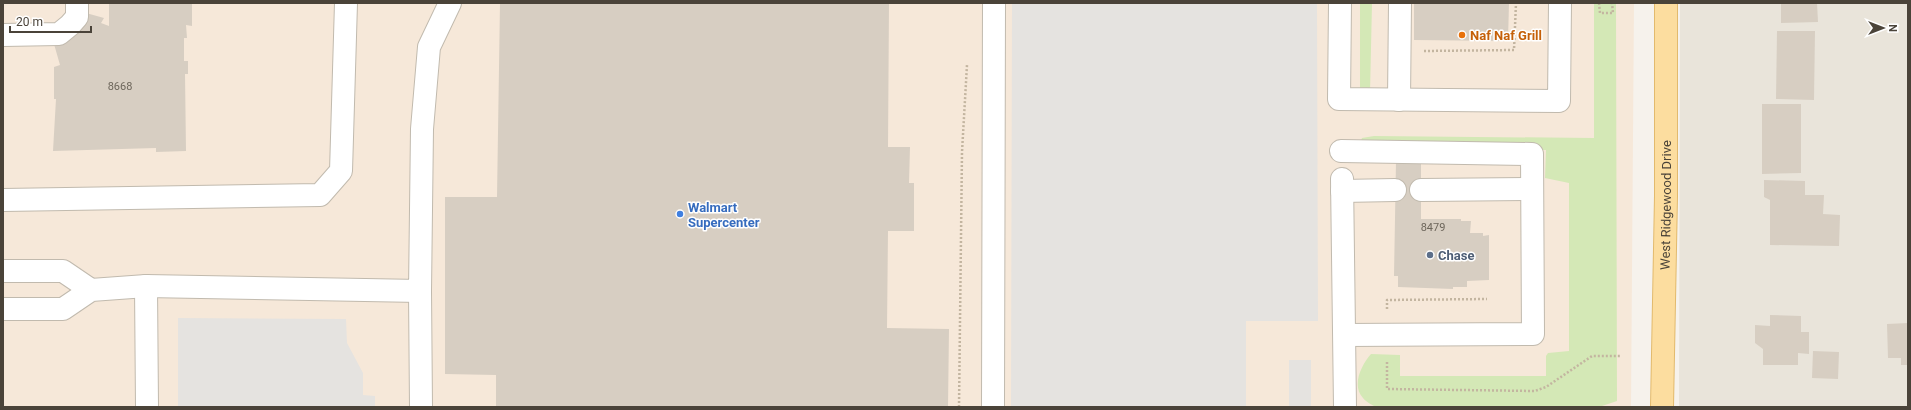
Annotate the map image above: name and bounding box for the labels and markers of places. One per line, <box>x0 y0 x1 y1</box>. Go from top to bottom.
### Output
place label: Naf Naf Grill <box>1470 28 1542 43</box>
marker: Naf Naf Grill <box>1457 30 1467 40</box>
place label: Walmart Supercenter <box>688 200 760 230</box>
marker: Walmart Supercenter <box>675 209 685 219</box>
place label: Chase <box>1438 248 1474 263</box>
marker: Chase <box>1425 250 1435 260</box>

